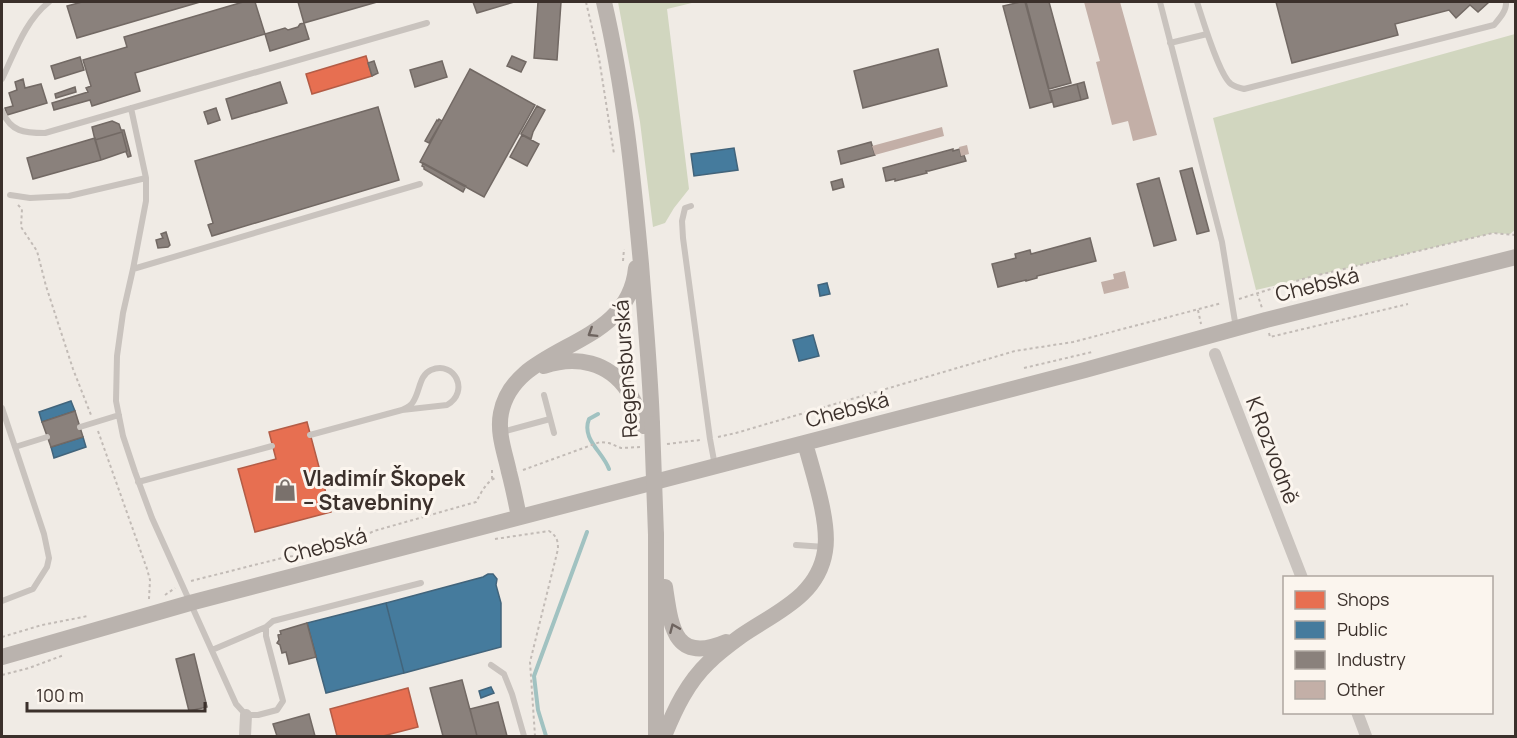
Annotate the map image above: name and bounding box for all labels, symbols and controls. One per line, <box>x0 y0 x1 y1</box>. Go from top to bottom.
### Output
street label: Chebská <box>1272 260 1362 308</box>
street label: Regensburská <box>606 299 644 439</box>
one-way arrow <box>588 326 599 337</box>
street label: Chebská <box>802 384 892 434</box>
street label: K Rozvodně <box>1240 392 1306 508</box>
place label: Vladimír Škopek – Stavebniny <box>303 464 466 516</box>
shop icon: Vladimír Škopek – Stavebniny <box>272 477 298 503</box>
street label: Chebská <box>280 520 370 570</box>
legend <box>1283 576 1493 714</box>
text: Shops <box>1337 587 1389 611</box>
text: Public <box>1337 617 1388 641</box>
one-way arrow <box>669 623 681 634</box>
text: Industry <box>1337 647 1406 671</box>
scale bar <box>27 675 206 713</box>
text: Other <box>1337 677 1385 701</box>
text: 100 m <box>36 683 84 707</box>

